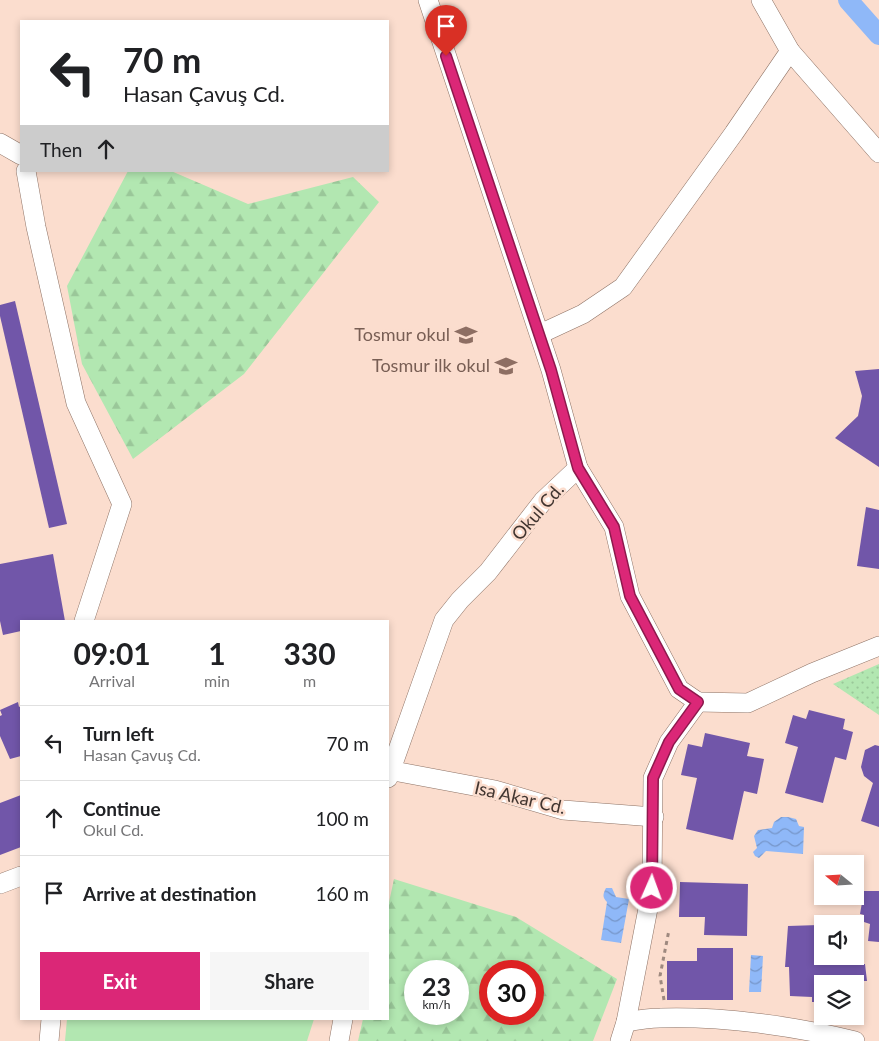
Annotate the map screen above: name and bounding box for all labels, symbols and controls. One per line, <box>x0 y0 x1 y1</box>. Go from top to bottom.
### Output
pin <box>425 5 467 56</box>
icon: arrive <box>432 12 460 40</box>
text: 70 m <box>123 38 201 80</box>
icon: left <box>40 40 105 105</box>
text: Hasan Çavuş Cd. <box>123 80 285 107</box>
icon: ahead <box>92 135 120 163</box>
text: Then <box>40 138 82 161</box>
school or university icon: Tosmur okul <box>453 322 479 348</box>
place label: Tosmur okul <box>354 323 450 345</box>
school or university icon: Tosmur ilk okul <box>493 353 519 379</box>
place label: Tosmur ilk okul <box>372 354 490 376</box>
street label: Okul Cd. <box>506 478 568 544</box>
text: 09:01 <box>73 635 151 671</box>
text: 1 <box>208 635 226 671</box>
text: 330 <box>283 635 336 671</box>
text: Arrival <box>89 671 135 690</box>
text: min <box>204 671 230 690</box>
text: m <box>303 671 316 690</box>
text: Turn left <box>83 722 154 745</box>
icon: left <box>40 729 68 757</box>
text: 70 m <box>326 732 369 755</box>
text: Hasan Çavuş Cd. <box>83 745 201 764</box>
street label: Isa Akar Cd. <box>473 776 568 818</box>
text: Continue <box>83 797 161 820</box>
icon: ahead <box>40 804 68 832</box>
text: 100 m <box>315 807 369 830</box>
text: Okul Cd. <box>83 820 144 839</box>
north arrow <box>814 855 864 905</box>
map controls <box>814 855 864 1025</box>
position arrow <box>625 861 677 913</box>
icon: arrive <box>40 879 68 907</box>
text: Arrive at destination <box>83 882 256 905</box>
text: 160 m <box>315 882 369 905</box>
button: sound <box>814 915 864 965</box>
button: Exit <box>40 952 200 1010</box>
button: Share <box>210 952 369 1010</box>
speed limit sign: 30 <box>479 960 544 1025</box>
text: 23 <box>422 971 451 1001</box>
button: layers <box>814 975 864 1025</box>
text: km/h <box>422 997 451 1012</box>

